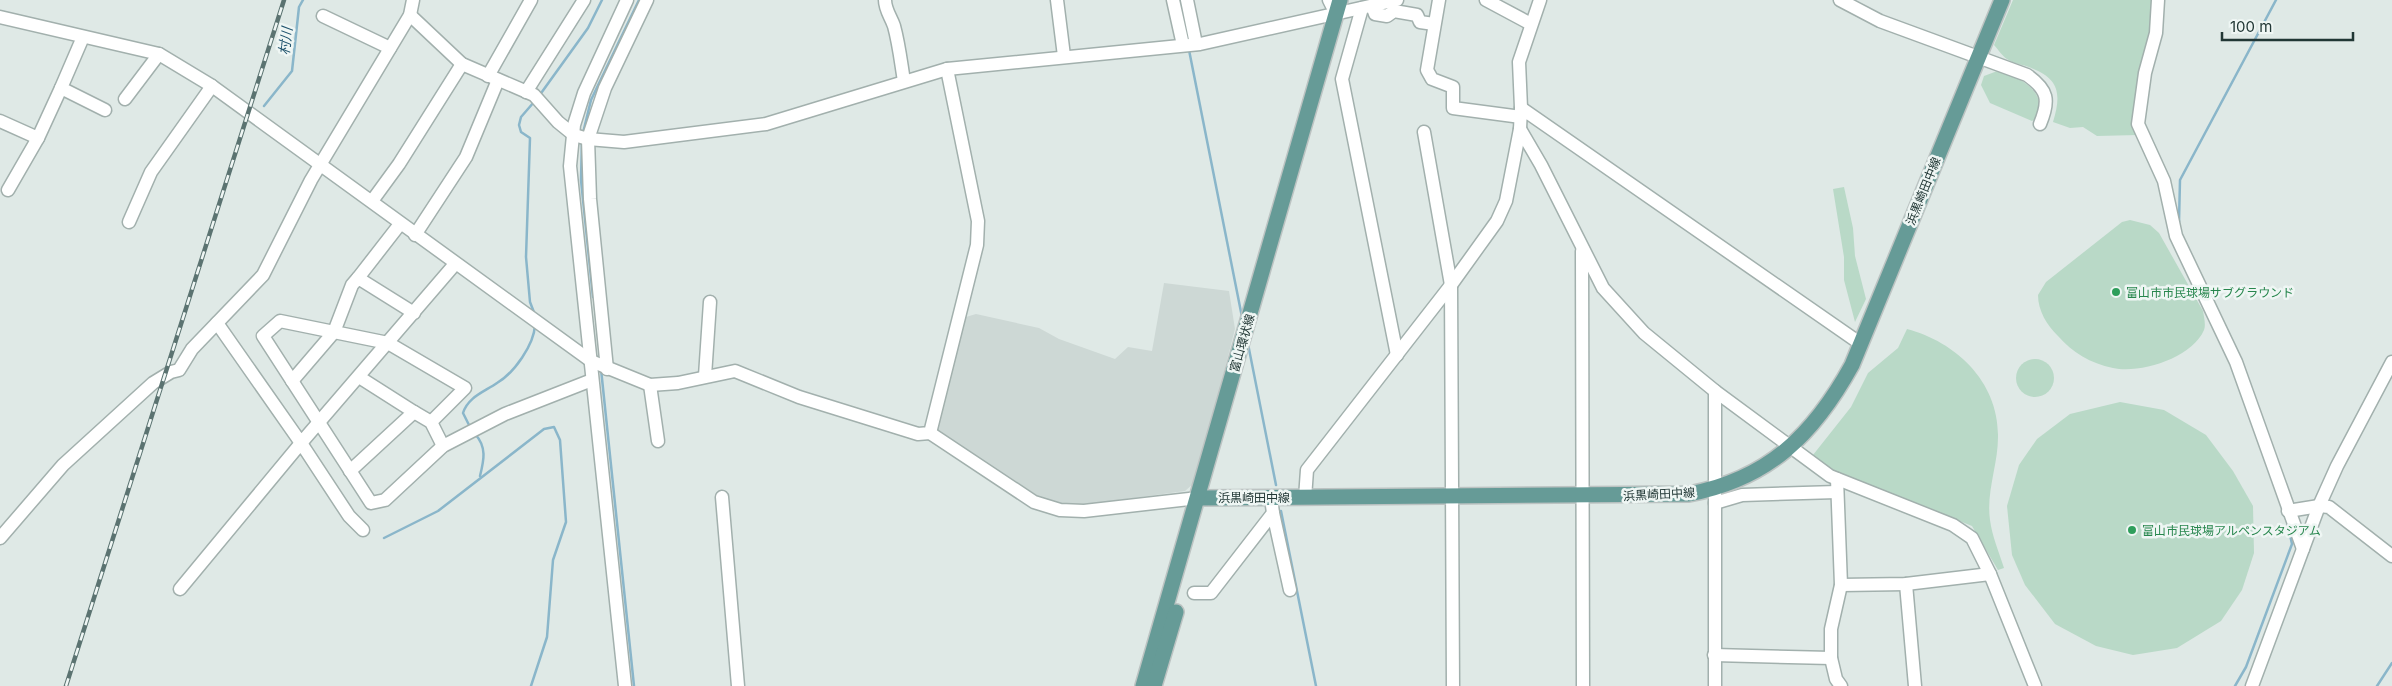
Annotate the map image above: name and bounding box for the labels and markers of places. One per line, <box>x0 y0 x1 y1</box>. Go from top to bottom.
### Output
place label: 富山市市民球場サブグラウンド <box>2126 285 2294 300</box>
marker: 富山市市民球場サブグラウンド <box>2110 286 2122 298</box>
place label: 富山市民球場アルペンスタジアム <box>2142 523 2321 538</box>
marker: 富山市民球場アルペンスタジアム <box>2126 524 2138 536</box>

